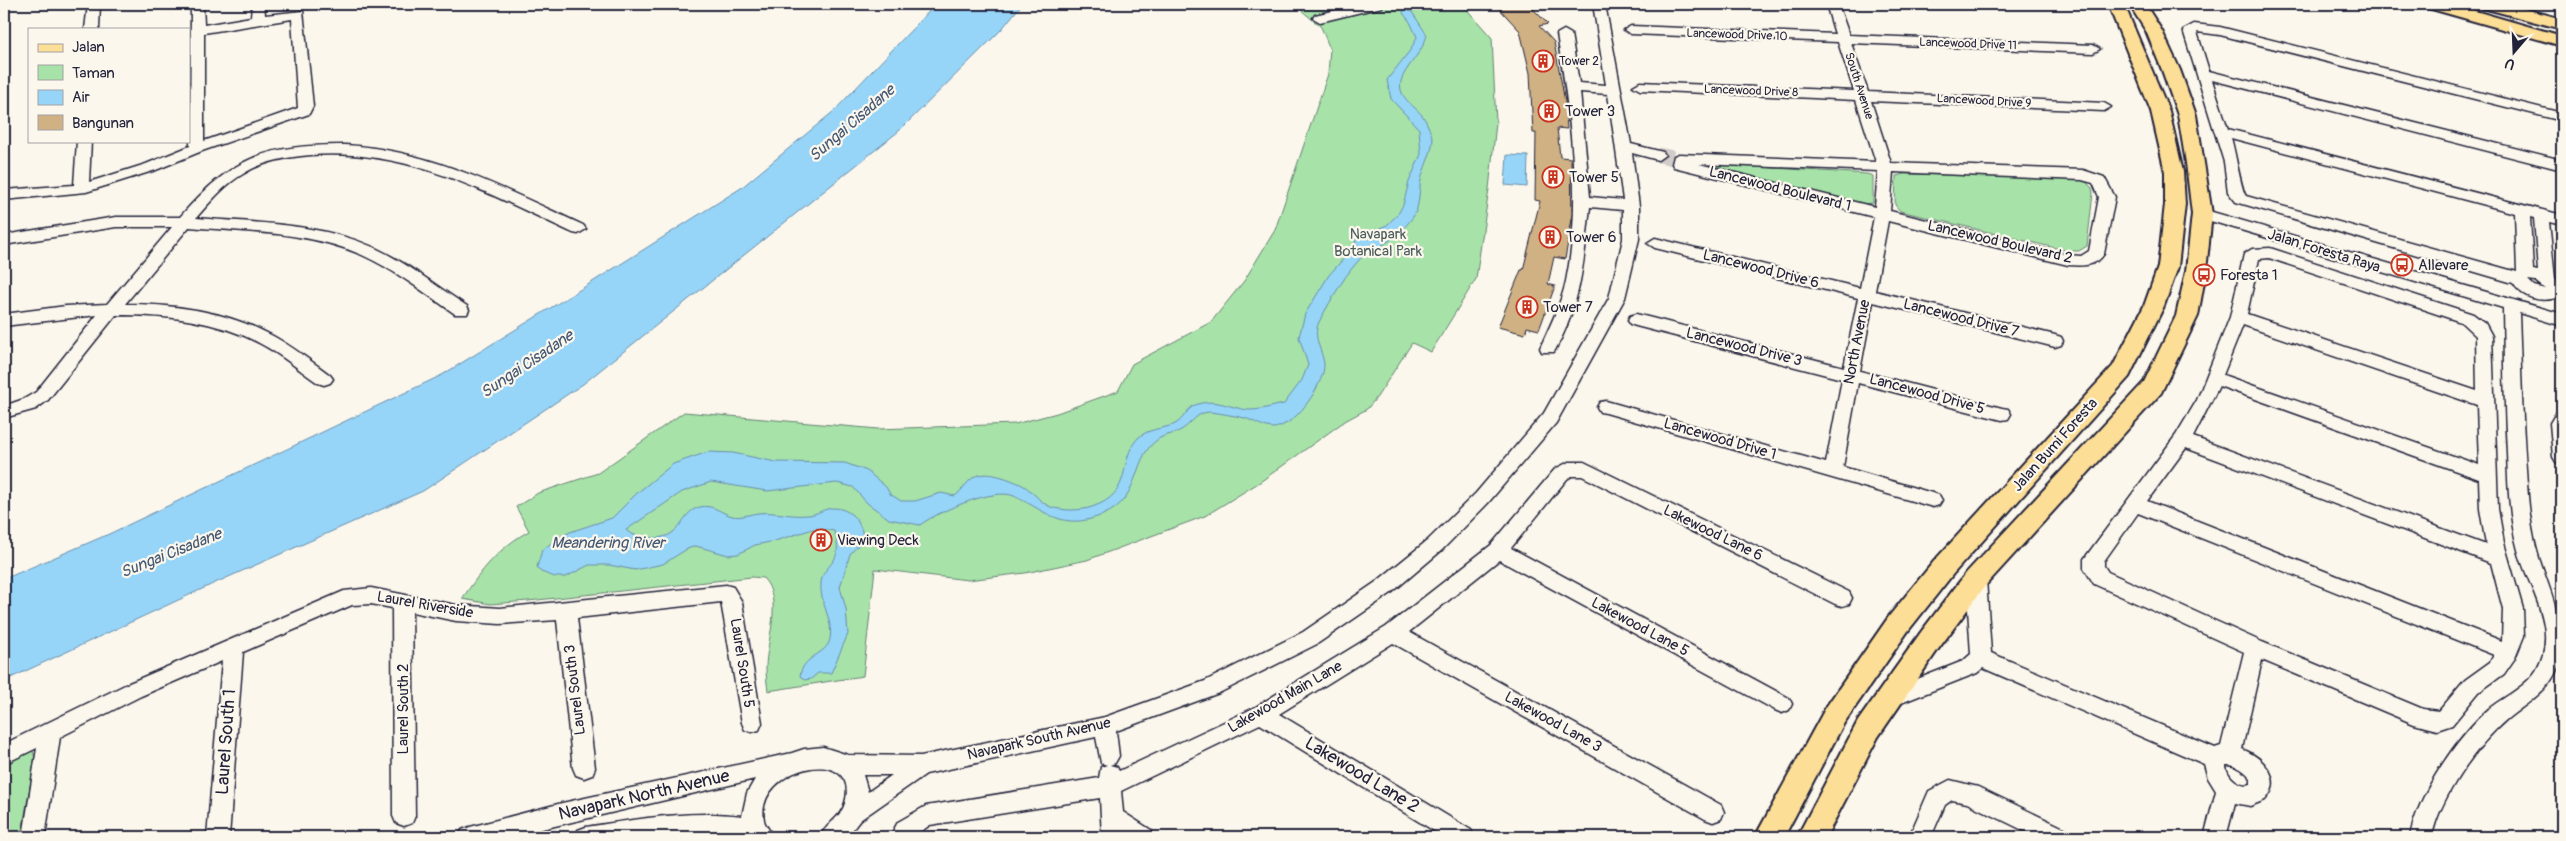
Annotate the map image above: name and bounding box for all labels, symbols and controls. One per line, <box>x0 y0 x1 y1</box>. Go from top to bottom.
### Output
street label: Lancewood Drive 10 <box>1686 26 1788 44</box>
legend <box>28 28 190 142</box>
north arrow <box>2488 28 2538 78</box>
street label: Lancewood Drive 11 <box>1919 35 2017 53</box>
text: Jalan <box>72 38 105 57</box>
building icon: Tower 2 <box>1531 49 1555 73</box>
street label: South Avenue <box>1841 51 1877 121</box>
place label: Tower 2 <box>1559 54 1599 69</box>
text: U <box>2503 54 2517 73</box>
text: Taman <box>72 64 115 83</box>
water label: Sungai Cisadane <box>805 79 901 166</box>
street label: Lancewood Drive 8 <box>1703 82 1799 100</box>
text: Air <box>72 88 90 107</box>
street label: Lancewood Drive 9 <box>1936 91 2032 111</box>
building icon: Tower 3 <box>1537 99 1561 123</box>
place label: Tower 3 <box>1565 102 1615 121</box>
text: Bangunan <box>72 114 134 133</box>
street label: Lancewood Boulevard 1 <box>1707 162 1853 216</box>
building icon: Tower 5 <box>1541 165 1565 189</box>
place label: Tower 5 <box>1569 168 1619 187</box>
street label: Lancewood Boulevard 2 <box>1926 216 2074 268</box>
park label: Navapark Botanical Park <box>1334 225 1423 261</box>
building icon: Tower 6 <box>1538 225 1562 249</box>
street label: Jalan Foresta Raya <box>2265 225 2383 277</box>
place label: Tower 6 <box>1566 228 1616 247</box>
street label: Lancewood Drive 6 <box>1701 245 1821 293</box>
bus stop icon: Allevare <box>2390 253 2414 277</box>
place label: Allevare <box>2418 256 2469 275</box>
bus stop icon: Foresta 1 <box>2192 263 2216 287</box>
place label: Foresta 1 <box>2220 266 2278 285</box>
street label: Lancewood Drive 7 <box>1901 294 2021 342</box>
building icon: Tower 7 <box>1515 295 1539 319</box>
street label: North Avenue <box>1839 297 1875 386</box>
place label: Tower 7 <box>1543 298 1593 317</box>
street label: Lancewood Drive 3 <box>1684 323 1804 371</box>
water label: Sungai Cisadane <box>477 325 579 402</box>
street label: Lancewood Drive 5 <box>1867 369 1987 419</box>
street label: Jalan Bumi Foresta <box>2008 394 2102 496</box>
street label: Lancewood Drive 1 <box>1661 414 1779 464</box>
street label: Lakewood Lane 6 <box>1660 501 1766 565</box>
water label: Sungai Cisadane <box>118 523 226 582</box>
building icon: Viewing Deck <box>809 528 833 552</box>
place label: Viewing Deck <box>837 531 919 550</box>
water label: Meandering River <box>551 533 667 553</box>
street label: Laurel Riverside <box>375 587 475 623</box>
street label: Lakewood Lane 5 <box>1588 593 1692 661</box>
street label: Laurel South 5 <box>726 617 758 709</box>
street label: Laurel South 3 <box>560 644 590 736</box>
street label: Lakewood Main Lane <box>1224 656 1346 737</box>
street label: Laurel South 2 <box>394 663 413 755</box>
street label: Lakewood Lane 3 <box>1501 687 1605 757</box>
street label: Laurel South 1 <box>211 688 241 796</box>
street label: Navapark South Avenue <box>965 713 1113 765</box>
street label: Lakewood Lane 2 <box>1300 732 1424 818</box>
street label: Navapark North Avenue <box>556 764 732 826</box>

